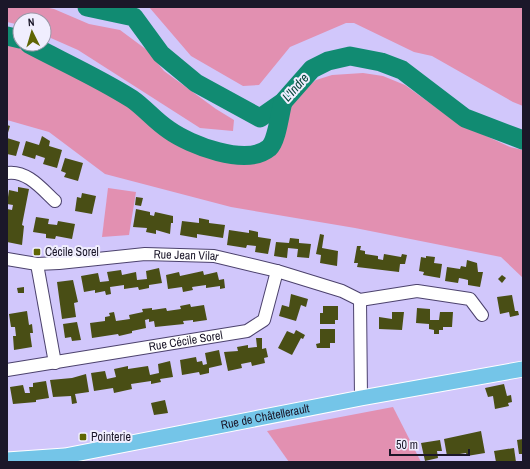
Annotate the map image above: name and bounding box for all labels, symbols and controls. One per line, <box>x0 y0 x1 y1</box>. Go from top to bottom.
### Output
north arrow <box>12 12 52 52</box>
text: N <box>27 15 35 29</box>
water label: L'Indre <box>278 70 313 105</box>
place label: Cécile Sorel <box>45 244 99 260</box>
street label: Rue Jean Vilar <box>153 246 221 265</box>
marker: Cécile Sorel <box>32 247 42 257</box>
street label: Rue Cécile Sorel <box>148 327 224 355</box>
street label: Rue de Châtellerault <box>219 400 311 433</box>
place label: Pointerie <box>91 429 131 445</box>
scale bar <box>390 431 469 457</box>
marker: Pointerie <box>78 432 88 442</box>
text: 50 m <box>396 437 418 453</box>

